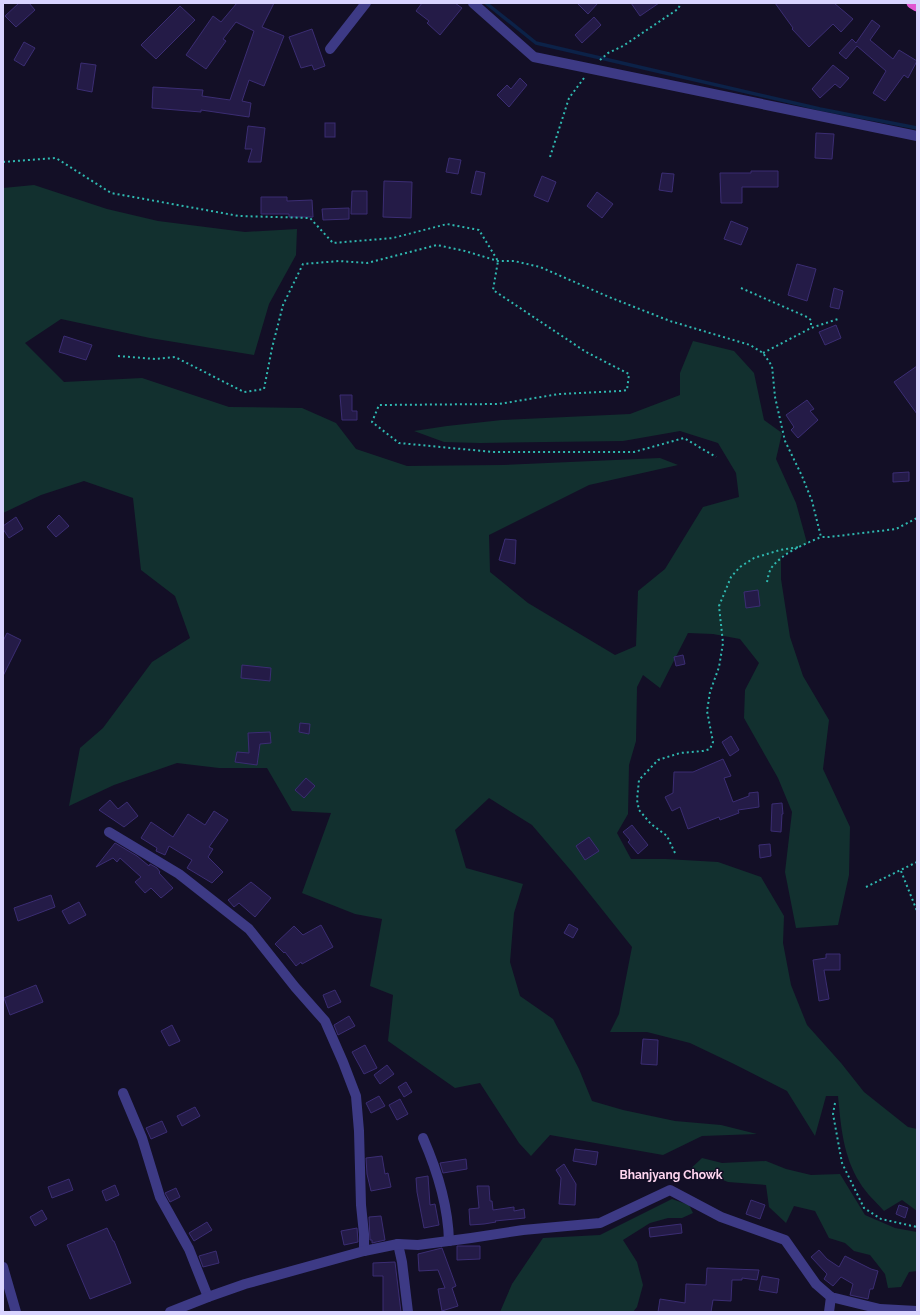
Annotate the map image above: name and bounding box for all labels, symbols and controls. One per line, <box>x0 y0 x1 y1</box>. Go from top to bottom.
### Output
district label: Bhanjyang Chowk <box>619 1168 723 1182</box>

